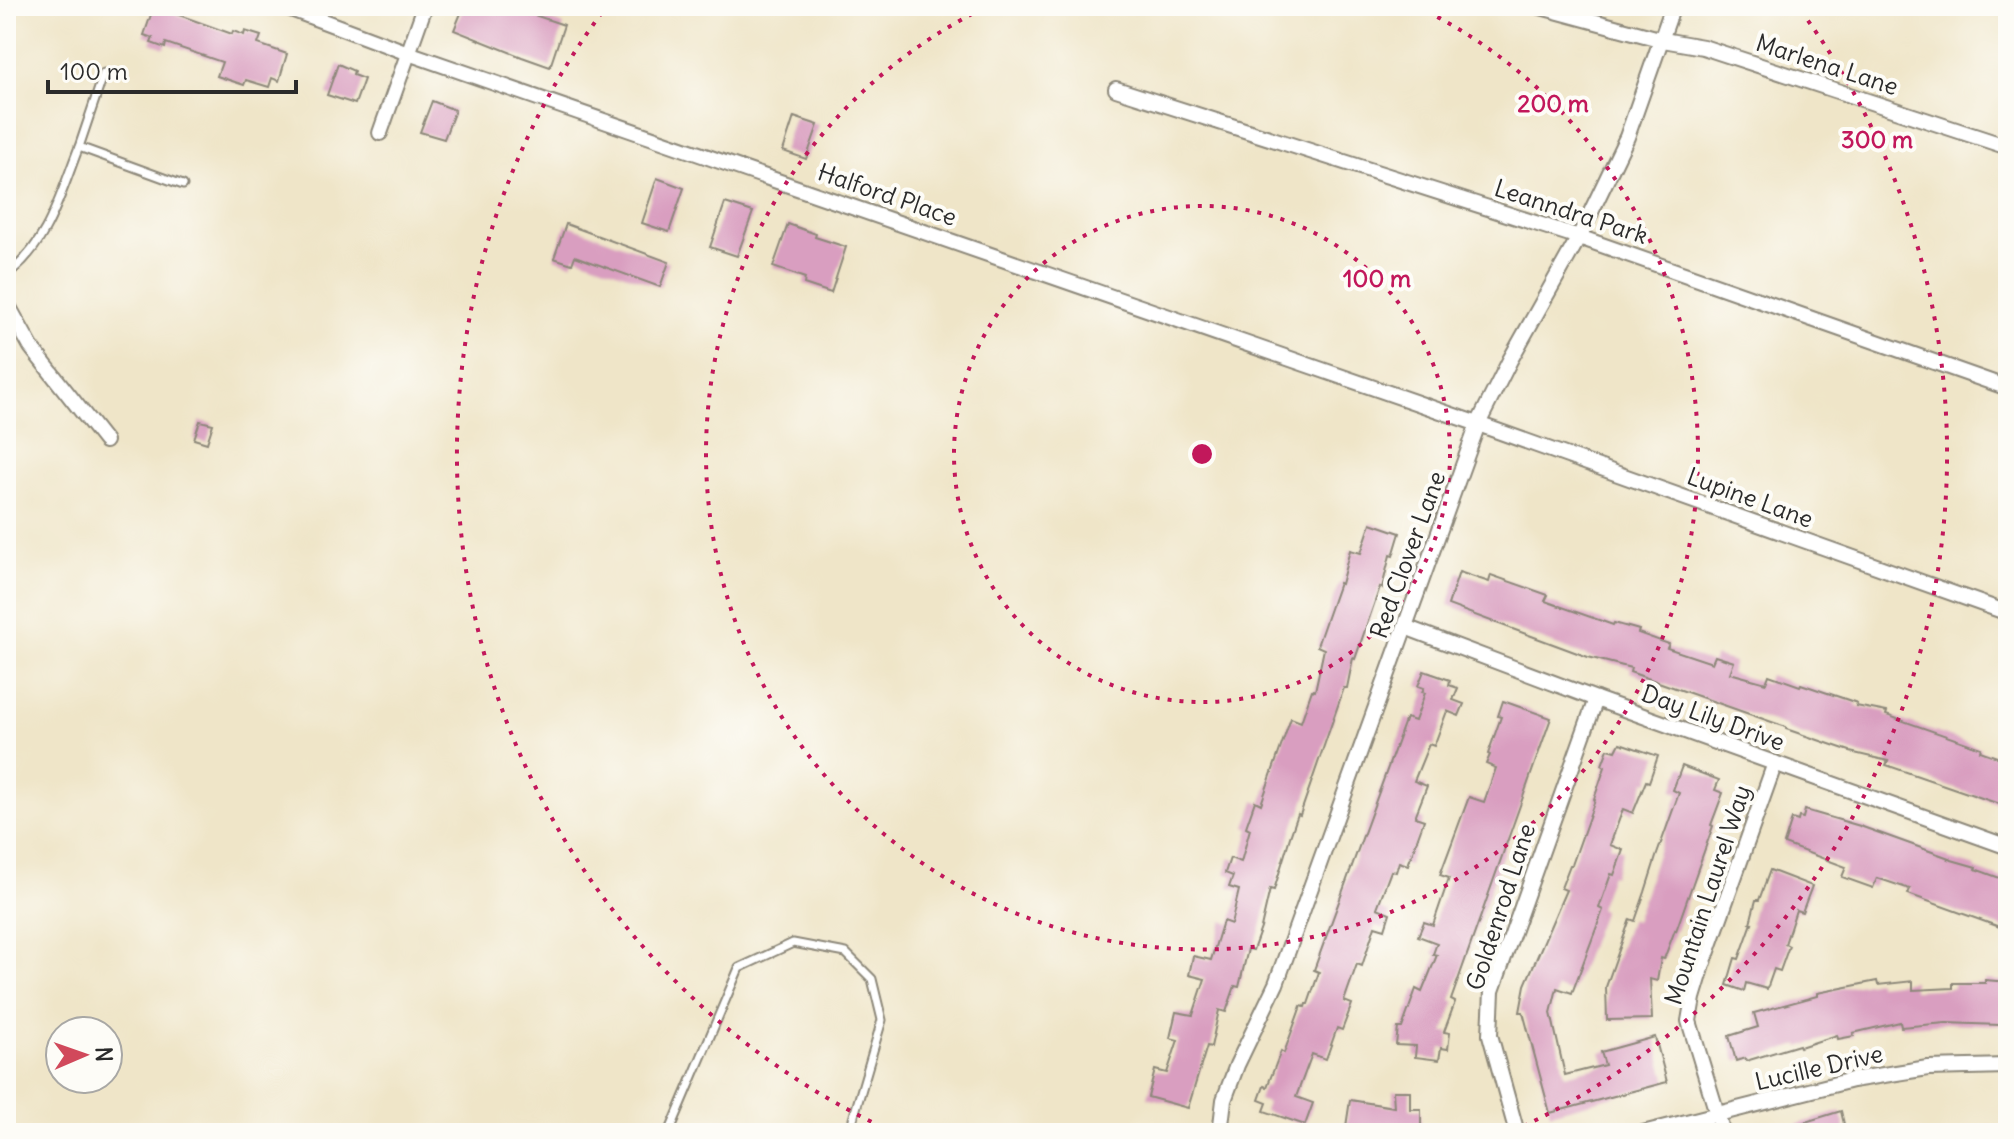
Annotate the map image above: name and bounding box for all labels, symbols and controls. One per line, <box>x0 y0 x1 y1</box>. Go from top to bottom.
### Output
street label: Marlena Lane <box>1752 27 1902 101</box>
scale bar <box>48 44 296 94</box>
text: 100 m <box>60 56 128 86</box>
text: 200 m <box>1517 88 1589 118</box>
text: 300 m <box>1841 124 1913 154</box>
street label: Halford Place <box>814 156 961 232</box>
street label: Leanndra Park <box>1491 172 1652 250</box>
text: 100 m <box>1343 263 1411 293</box>
centre of rings <box>1188 440 1216 468</box>
street label: Lupine Lane <box>1683 460 1817 534</box>
street label: Red Clover Lane <box>1363 467 1451 642</box>
street label: Day Lily Drive <box>1638 677 1789 757</box>
street label: Mountain Laurel Way <box>1657 781 1757 1008</box>
street label: Goldenrod Lane <box>1459 820 1541 994</box>
north arrow <box>44 1015 124 1095</box>
street label: Lucille Drive <box>1752 1038 1886 1096</box>
text: N <box>90 1046 118 1062</box>

